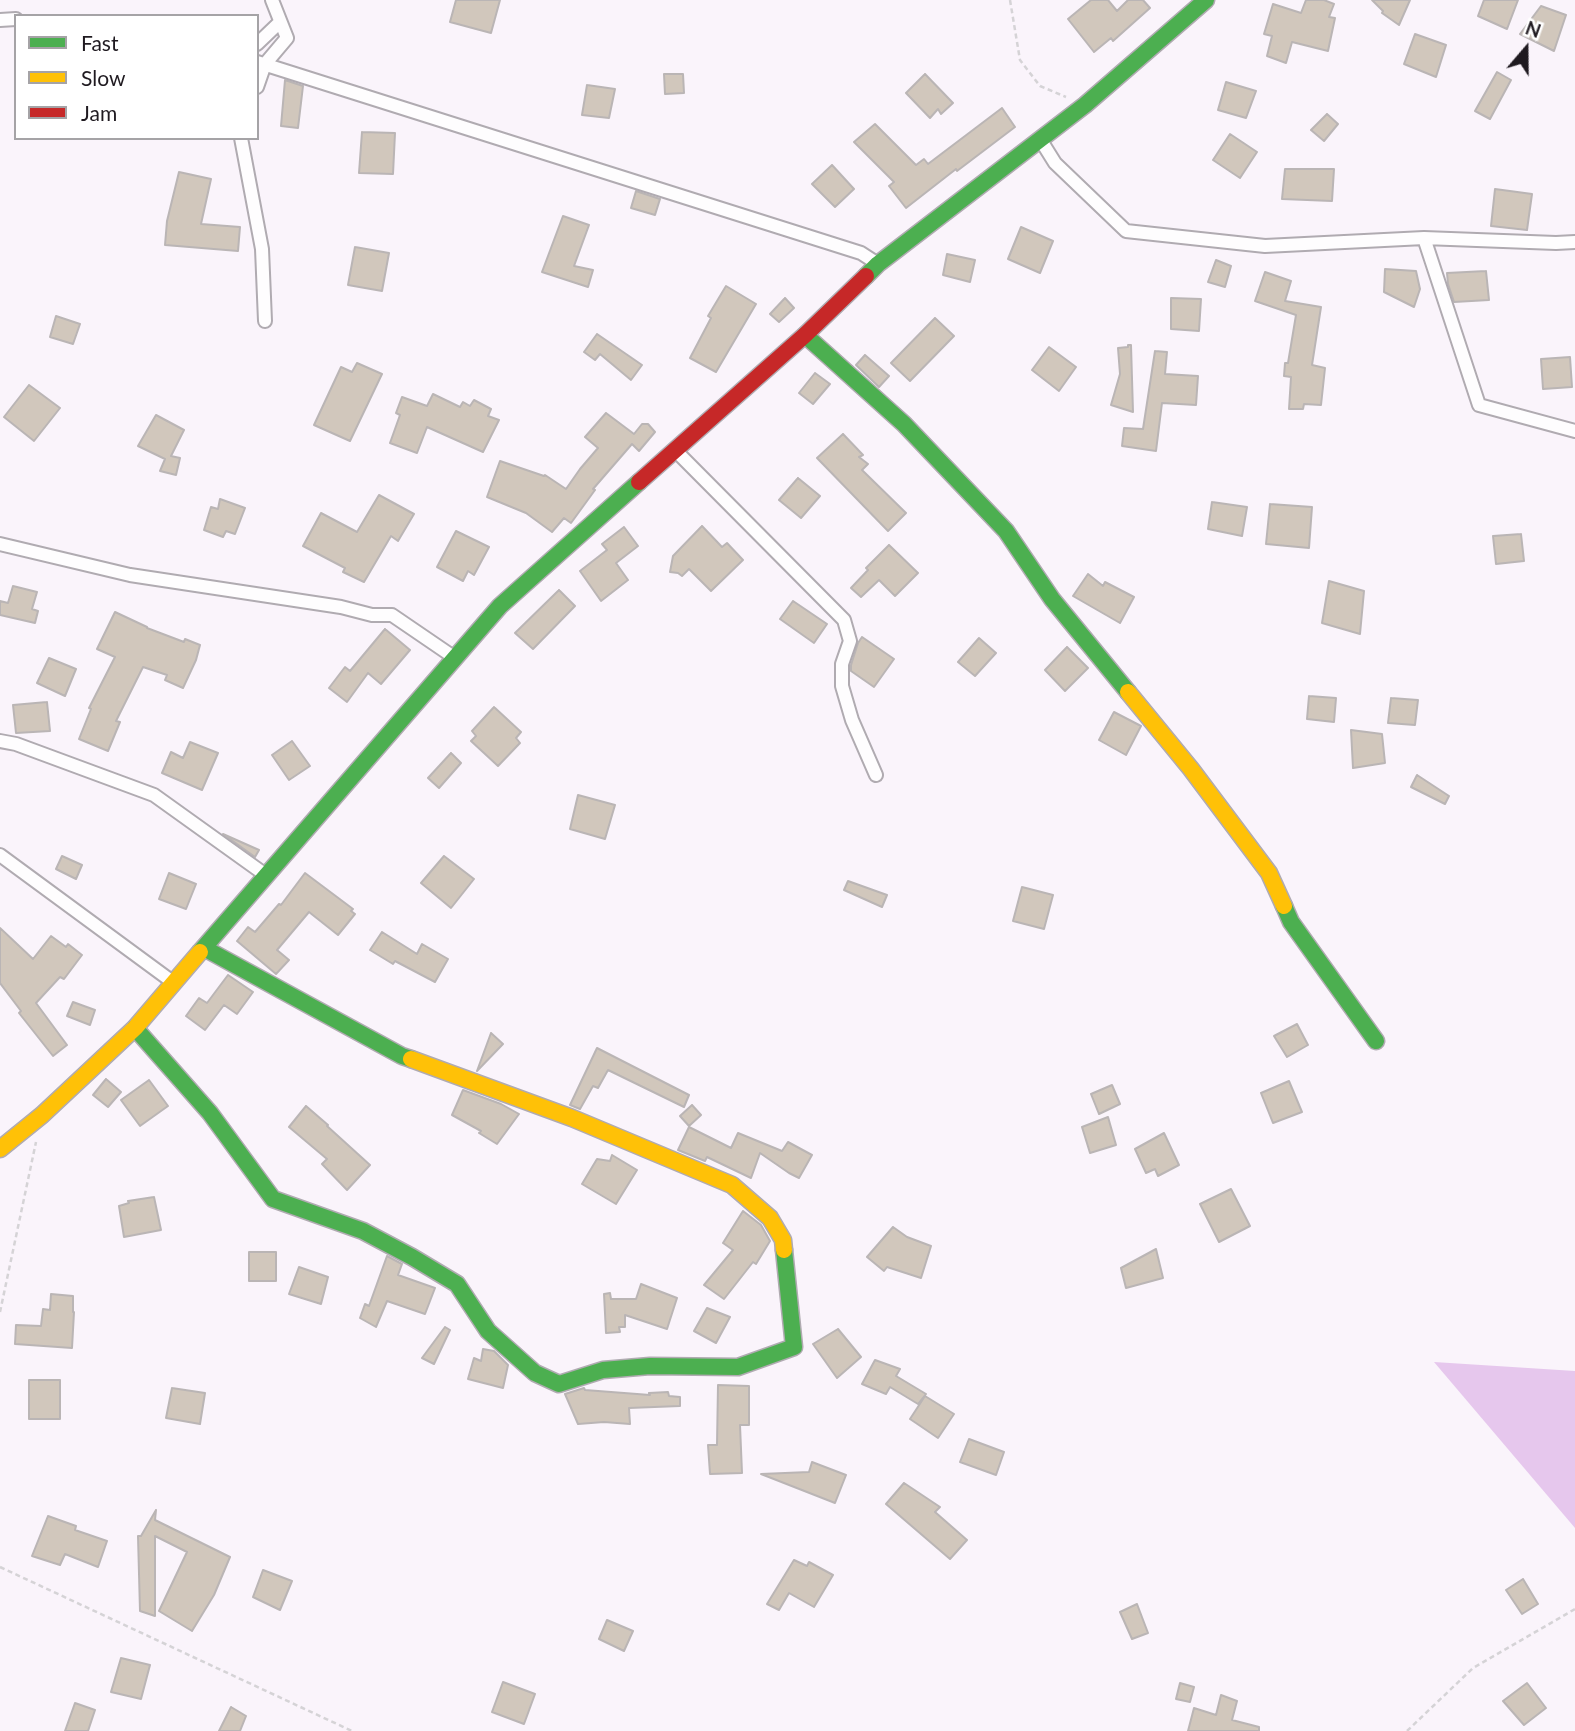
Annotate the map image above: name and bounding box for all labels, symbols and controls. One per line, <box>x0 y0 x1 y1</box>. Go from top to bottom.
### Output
legend <box>14 14 259 140</box>
north arrow <box>1491 14 1561 84</box>
text: N <box>1523 15 1544 42</box>
text: Fast <box>81 30 118 55</box>
text: Slow <box>81 65 125 90</box>
text: Jam <box>81 100 117 125</box>

